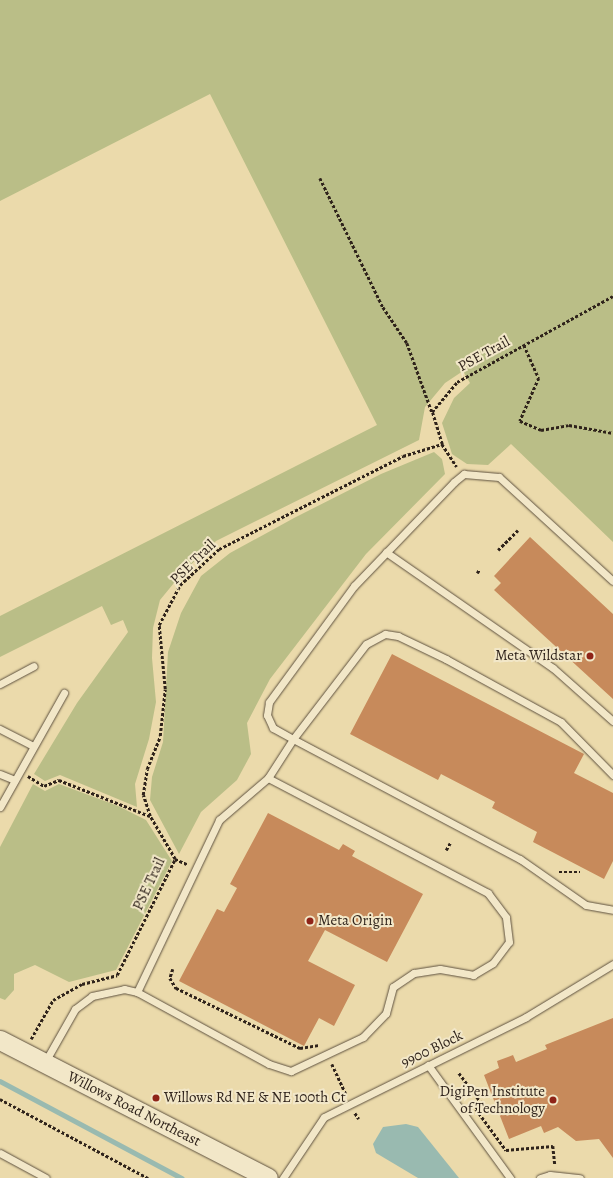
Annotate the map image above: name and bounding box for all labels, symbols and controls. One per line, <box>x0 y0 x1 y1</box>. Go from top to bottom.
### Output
street label: PSE Trail <box>455 332 513 376</box>
street label: PSE Trail <box>167 536 219 588</box>
place label: Meta Wildstar <box>495 647 582 665</box>
marker: Meta Wildstar <box>585 651 595 661</box>
street label: PSE Trail <box>129 855 169 913</box>
place label: Meta Origin <box>318 912 392 930</box>
marker: Meta Origin <box>305 916 315 926</box>
street label: 9900 Block <box>398 1026 466 1072</box>
street label: Willows Road Northeast <box>64 1068 204 1150</box>
place label: DigiPen Institute of Technology <box>440 1082 545 1117</box>
place label: Willows Rd NE & NE 100th Ct <box>164 1089 346 1107</box>
marker: Willows Rd NE & NE 100th Ct <box>151 1093 161 1103</box>
marker: DigiPen Institute of Technology <box>548 1095 558 1105</box>

